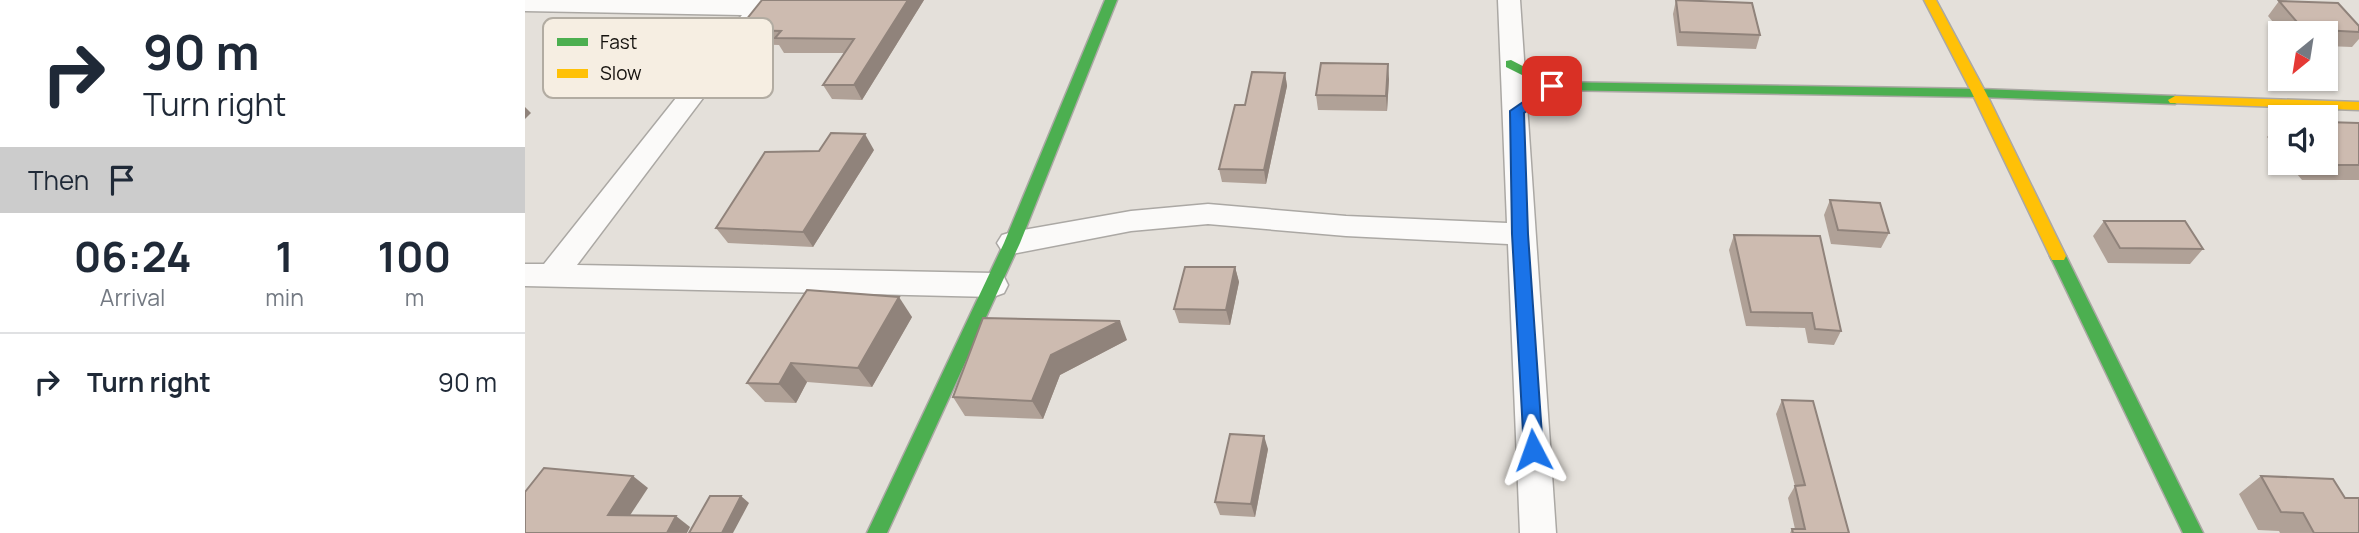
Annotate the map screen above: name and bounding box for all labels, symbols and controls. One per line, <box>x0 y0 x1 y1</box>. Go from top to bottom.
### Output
text: 90 m <box>143 18 260 85</box>
legend <box>543 18 773 98</box>
north arrow <box>2268 21 2338 91</box>
map controls <box>2268 21 2338 175</box>
icon: right <box>28 28 119 119</box>
text: Fast <box>600 29 637 55</box>
pin <box>1522 56 1582 116</box>
text: Slow <box>600 60 642 86</box>
icon: arrive <box>1533 67 1571 105</box>
text: Turn right <box>143 82 286 126</box>
button: sound <box>2268 105 2338 175</box>
icon: arrive <box>103 161 141 199</box>
text: Then <box>28 162 89 198</box>
text: 06:24 <box>74 227 192 285</box>
text: 1 <box>275 227 294 285</box>
text: 100 <box>378 227 451 285</box>
text: Arrival <box>100 281 165 313</box>
text: min <box>265 281 304 313</box>
text: m <box>405 281 424 313</box>
icon: right <box>28 363 66 401</box>
text: Turn right <box>87 364 211 400</box>
text: 90 m <box>438 364 497 400</box>
position arrow <box>1496 413 1570 487</box>

